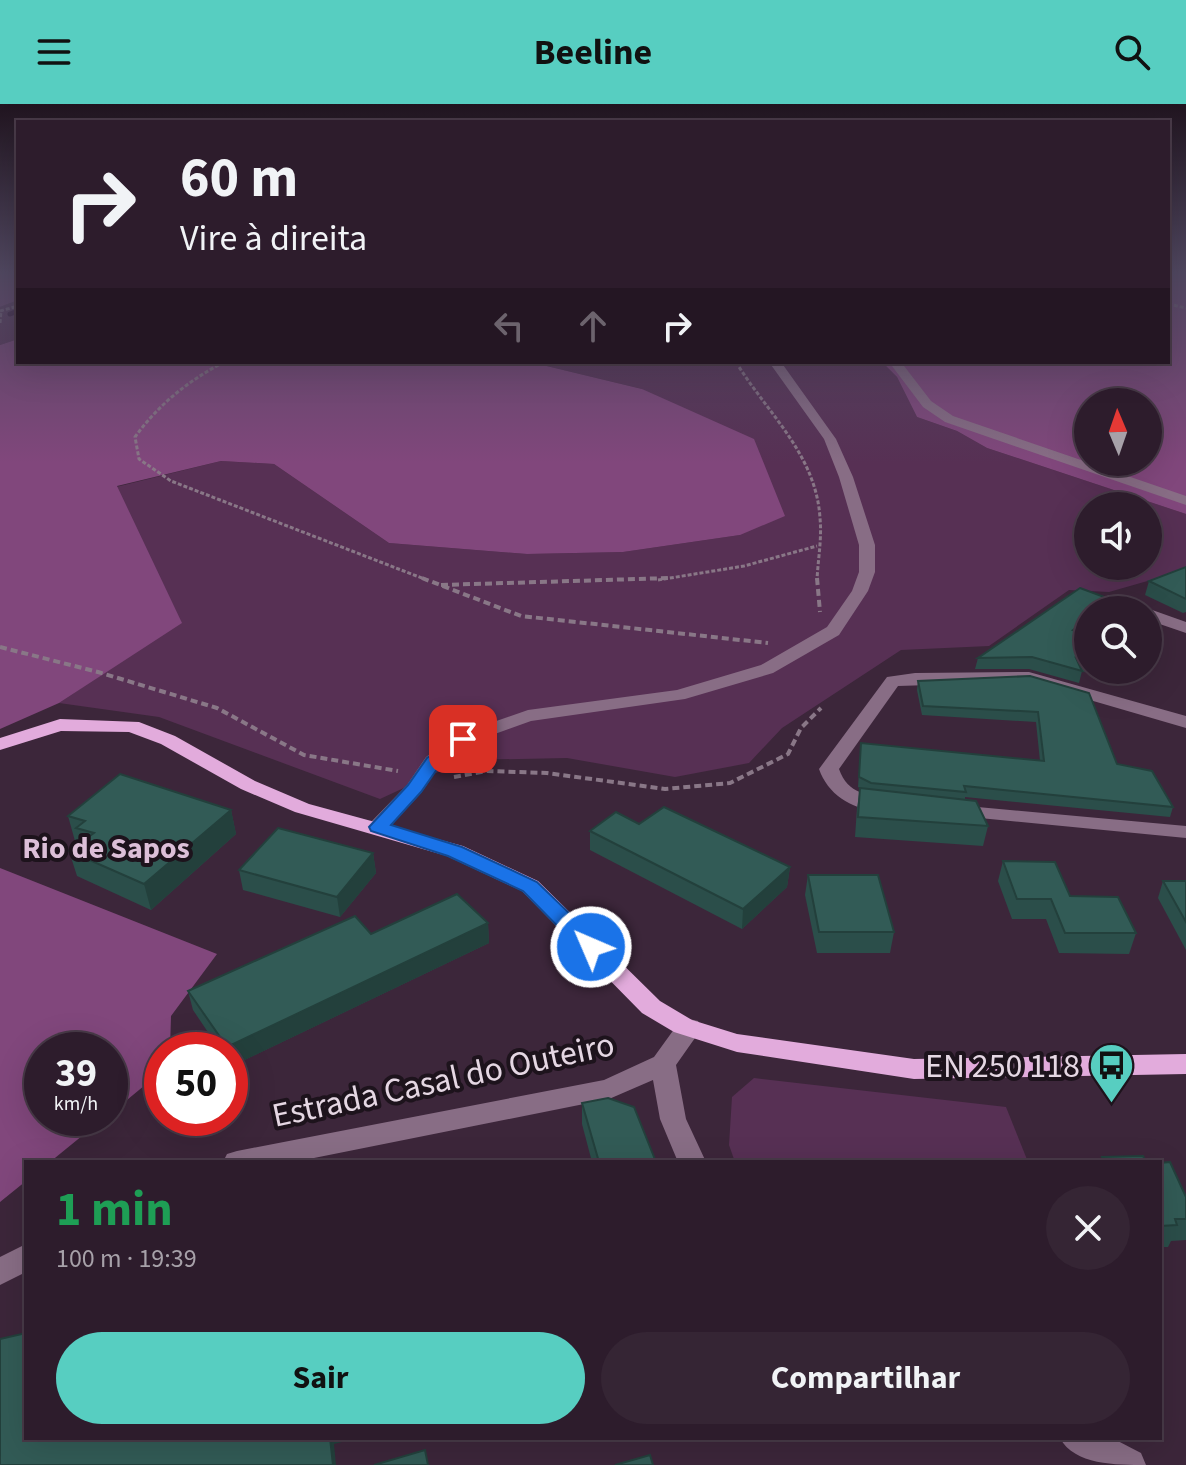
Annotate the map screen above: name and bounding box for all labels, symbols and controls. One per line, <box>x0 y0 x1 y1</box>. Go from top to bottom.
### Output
text: Beeline <box>534 27 652 78</box>
icon: menu <box>32 30 76 74</box>
icon: search <box>1110 30 1154 74</box>
text: 60 m <box>180 139 298 218</box>
icon: right <box>48 152 152 256</box>
text: Vire à direita <box>180 213 367 264</box>
icon: left <box>487 304 531 348</box>
icon: ahead <box>571 304 615 348</box>
icon: right <box>655 304 699 348</box>
north arrow <box>1074 388 1162 476</box>
map controls <box>1074 388 1162 684</box>
button: sound <box>1074 492 1162 580</box>
button: search <box>1074 596 1162 684</box>
pin <box>429 705 497 773</box>
icon: arrive <box>441 717 485 761</box>
district label: Rio de Sapos <box>22 827 190 870</box>
position arrow <box>549 905 633 989</box>
street label: Estrada Casal do Outeiro <box>268 1020 619 1141</box>
speed limit sign: 50 <box>144 1032 248 1136</box>
bus stop icon: EN 250 118 <box>1087 1041 1135 1104</box>
place label: EN 250 118 <box>925 1042 1080 1091</box>
text: 39 <box>55 1045 97 1102</box>
text: km/h <box>54 1090 98 1118</box>
text: 1 min <box>56 1176 173 1244</box>
button: close <box>1046 1186 1130 1270</box>
text: 100 m · 19:39 <box>56 1240 197 1277</box>
button: Sair <box>56 1332 585 1424</box>
button: Compartilhar <box>601 1332 1130 1424</box>

